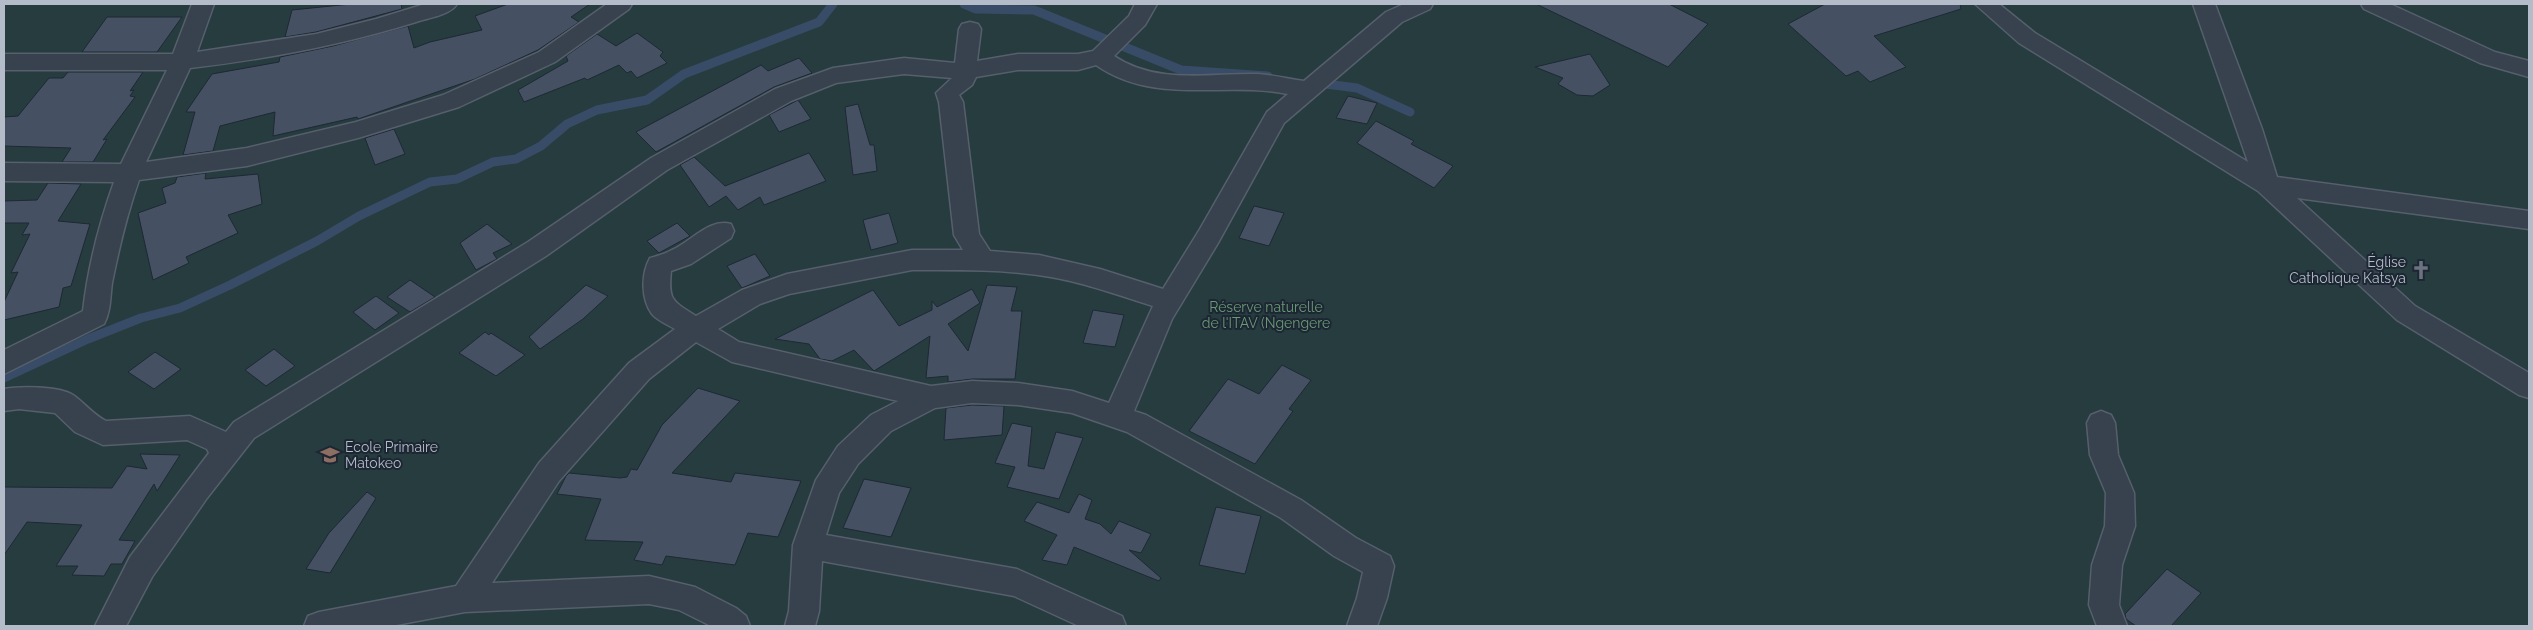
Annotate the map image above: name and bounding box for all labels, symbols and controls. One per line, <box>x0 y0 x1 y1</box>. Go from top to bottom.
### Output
place label: Église Catholique Katsya <box>2289 253 2406 286</box>
church icon: Église Catholique Katsya <box>2410 259 2432 281</box>
park label: Réserve naturelle de l'ITAV (Ngengere <box>1202 299 1330 331</box>
place label: Ecole Primaire Matokeo <box>345 439 438 471</box>
school or university icon: Ecole Primaire Matokeo <box>319 444 341 466</box>

